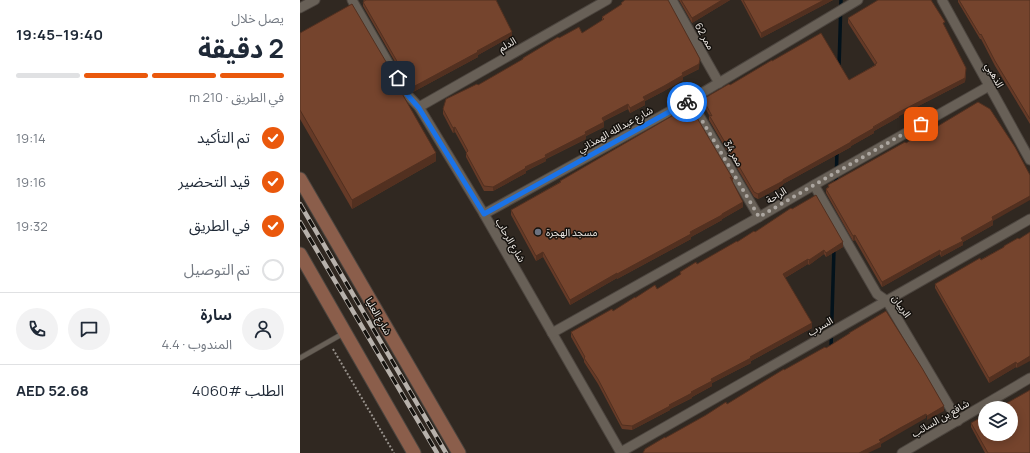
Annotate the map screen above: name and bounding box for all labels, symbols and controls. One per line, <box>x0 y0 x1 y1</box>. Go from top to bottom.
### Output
text: يصل خلال <box>231 9 284 27</box>
street label: ممر 62 <box>692 20 718 52</box>
text: 19:40–19:45 <box>16 24 103 45</box>
text: 2 دقيقة <box>198 30 284 66</box>
street label: الدلم <box>495 33 519 56</box>
street label: الذهبي <box>981 60 1008 91</box>
pin <box>381 61 415 95</box>
icon: home <box>387 67 409 89</box>
courier <box>667 82 707 122</box>
text: في الطريق · 210 m <box>189 88 284 106</box>
icon: bike <box>676 91 698 113</box>
street label: شارع عبدالله الهمذاني <box>575 103 656 157</box>
pin <box>904 107 938 141</box>
icon: bag <box>910 113 932 135</box>
text: تم التأكيد <box>197 127 250 148</box>
icon: check <box>262 127 284 149</box>
text: 19:14 <box>16 129 46 147</box>
street label: ممر 34 <box>721 137 747 169</box>
text: قيد التحضير <box>178 171 250 192</box>
icon: check <box>262 171 284 193</box>
text: 19:16 <box>16 173 46 191</box>
street label: الراحة <box>763 183 789 207</box>
text: في الطريق <box>189 215 250 236</box>
icon: check <box>262 215 284 237</box>
street label: شارع الرحاب <box>492 215 529 265</box>
text: 19:32 <box>16 217 48 235</box>
place label: مسجد الهجرة <box>546 225 597 239</box>
marker: مسجد الهجرة <box>533 227 543 237</box>
text: تم التوصيل <box>184 259 250 280</box>
street label: الربيان <box>889 292 915 320</box>
street label: شارع العليا <box>362 295 395 338</box>
text: سارة <box>200 304 232 325</box>
button: phone <box>16 308 58 350</box>
button: chat <box>68 308 110 350</box>
button: person <box>242 308 284 350</box>
street label: السرب <box>805 313 835 339</box>
text: المندوب · 4.4 <box>161 335 232 353</box>
text: AED 52.68 <box>16 380 89 401</box>
text: الطلب #4060 <box>192 380 284 401</box>
street label: شافع بن السائب <box>909 396 972 441</box>
map controls <box>978 401 1018 441</box>
button: layers <box>978 401 1018 441</box>

